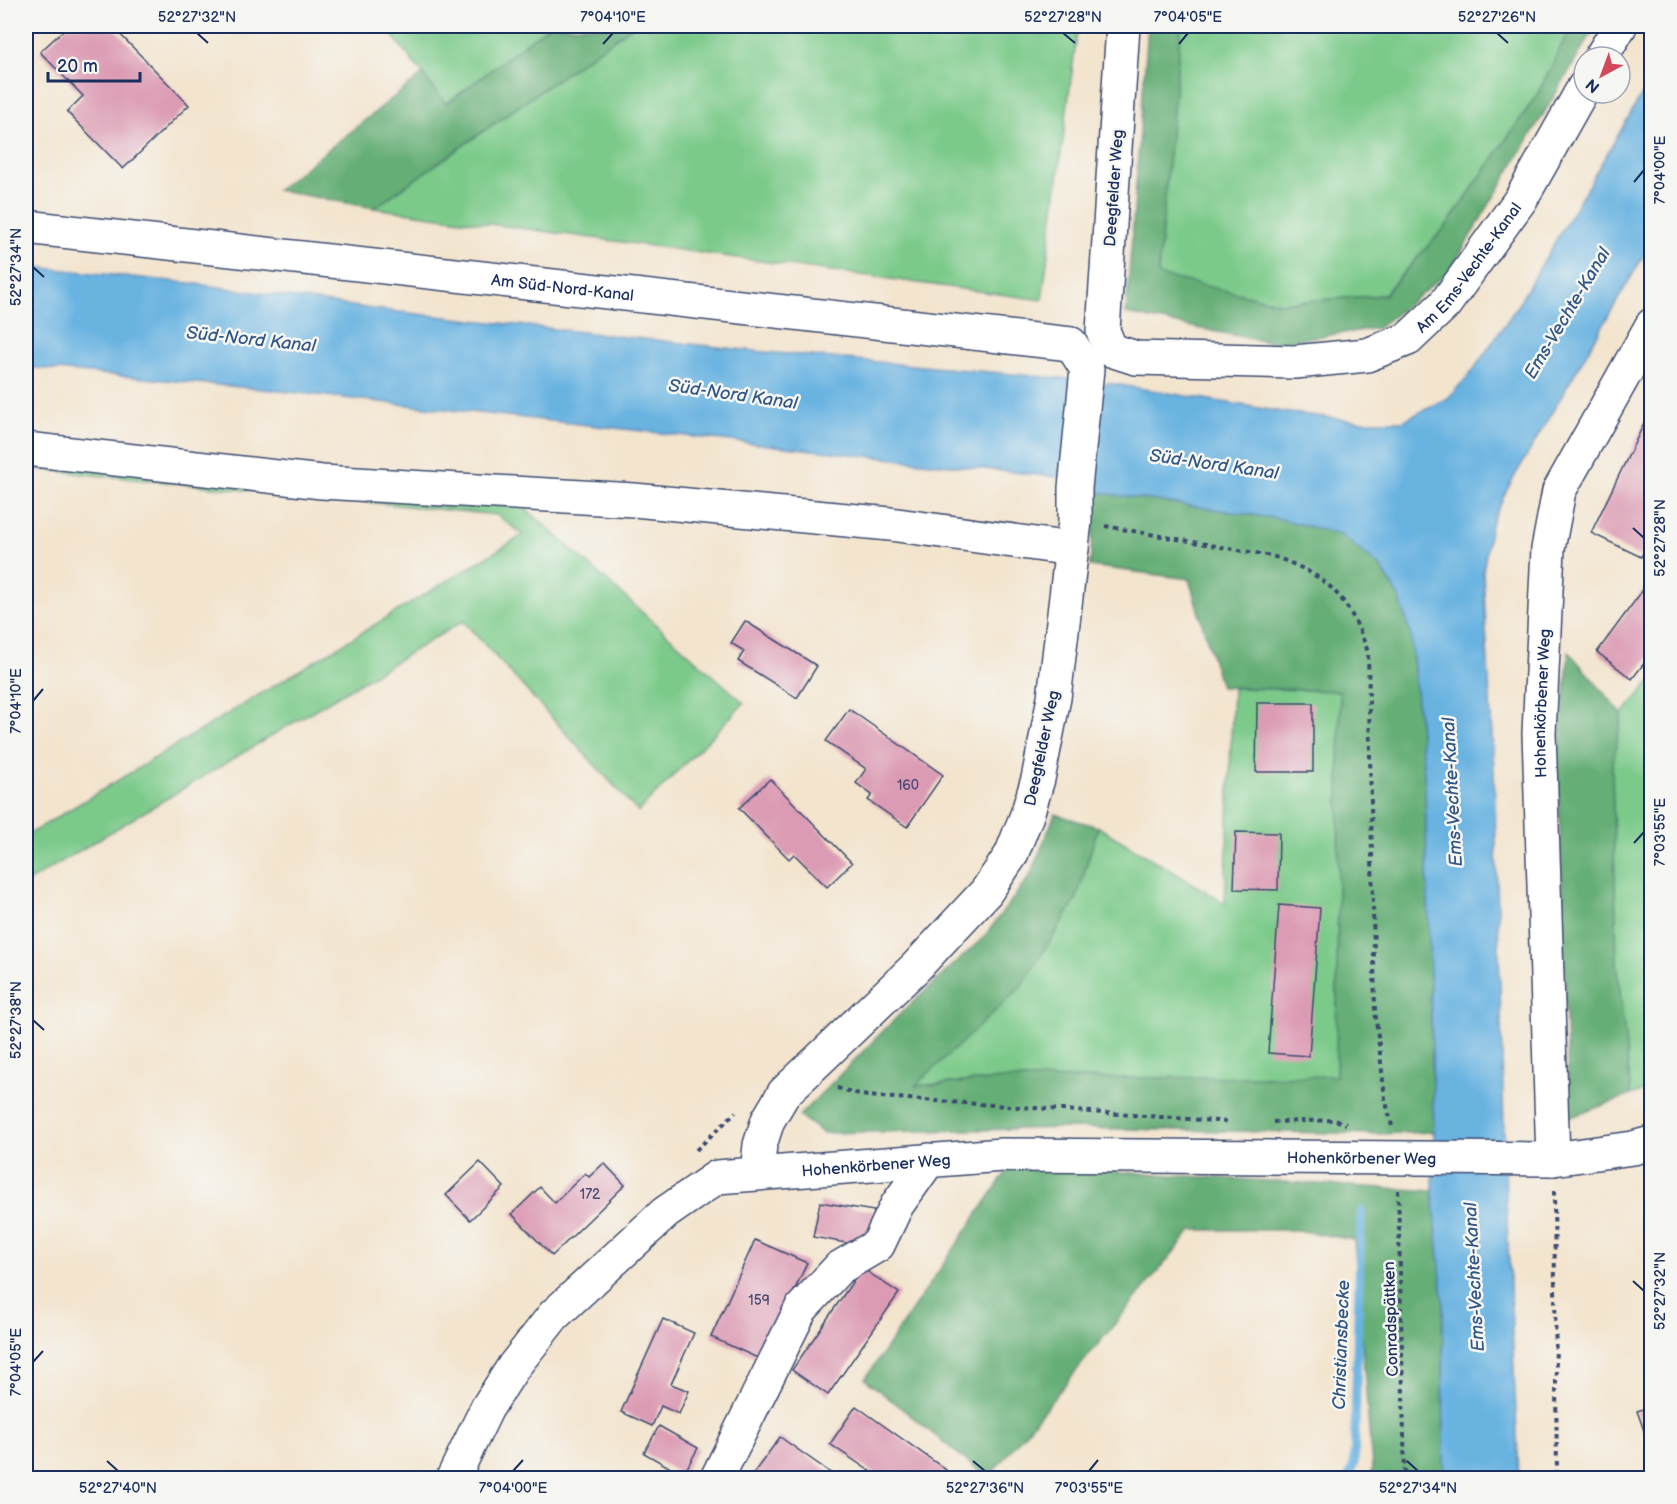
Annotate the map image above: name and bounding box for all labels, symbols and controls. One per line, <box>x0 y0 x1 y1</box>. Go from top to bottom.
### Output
text: 52°27'32"N <box>158 8 236 27</box>
text: 7°04'10"E <box>580 8 646 27</box>
text: 52°27'28"N <box>1024 8 1102 27</box>
text: 7°04'05"E <box>1154 8 1222 27</box>
text: 52°27'26"N <box>1458 8 1536 27</box>
scale bar <box>48 45 140 83</box>
north arrow <box>1572 45 1632 105</box>
text: 20 m <box>57 56 98 77</box>
text: N <box>1582 74 1604 96</box>
street label: Deegfelder Weg <box>1101 129 1128 247</box>
text: 7°04'00"E <box>1651 136 1670 204</box>
street label: Am Ems-Vechte-Kanal <box>1413 199 1526 337</box>
text: 52°27'34"N <box>7 228 26 306</box>
water label: Ems-Vechte-Kanal <box>1520 243 1615 383</box>
street label: Am Süd-Nord-Kanal <box>490 271 635 306</box>
water label: Süd-Nord Kanal <box>185 322 318 357</box>
water label: Süd-Nord Kanal <box>667 375 800 414</box>
water label: Süd-Nord Kanal <box>1148 445 1281 484</box>
text: 52°27'28"N <box>1651 499 1670 577</box>
street label: Hohenkörbener Weg <box>1531 628 1555 778</box>
text: 7°04'10"E <box>7 668 26 734</box>
street label: Deegfelder Weg <box>1021 689 1064 808</box>
water label: Ems-Vechte-Kanal <box>1438 716 1467 867</box>
house number: 160 <box>897 777 919 794</box>
text: 7°03'55"E <box>1651 798 1670 866</box>
text: 52°27'38"N <box>7 981 26 1059</box>
street label: Hohenkörbener Weg <box>1287 1149 1436 1169</box>
street label: Hohenkörbener Weg <box>801 1151 951 1181</box>
house number: 172 <box>580 1186 601 1203</box>
water label: Ems-Vechte-Kanal <box>1460 1201 1489 1352</box>
text: 52°27'32"N <box>1651 1252 1670 1330</box>
street label: Conradspättken <box>1380 1261 1403 1377</box>
water label: Christiansbecke <box>1329 1280 1354 1410</box>
house number: 159 <box>748 1292 770 1309</box>
text: 7°04'05"E <box>7 1328 26 1396</box>
text: 52°27'40"N <box>79 1479 157 1498</box>
text: 7°04'00"E <box>479 1479 547 1498</box>
text: 52°27'36"N <box>946 1479 1024 1498</box>
text: 7°03'55"E <box>1055 1479 1123 1498</box>
text: 52°27'34"N <box>1379 1479 1457 1498</box>

